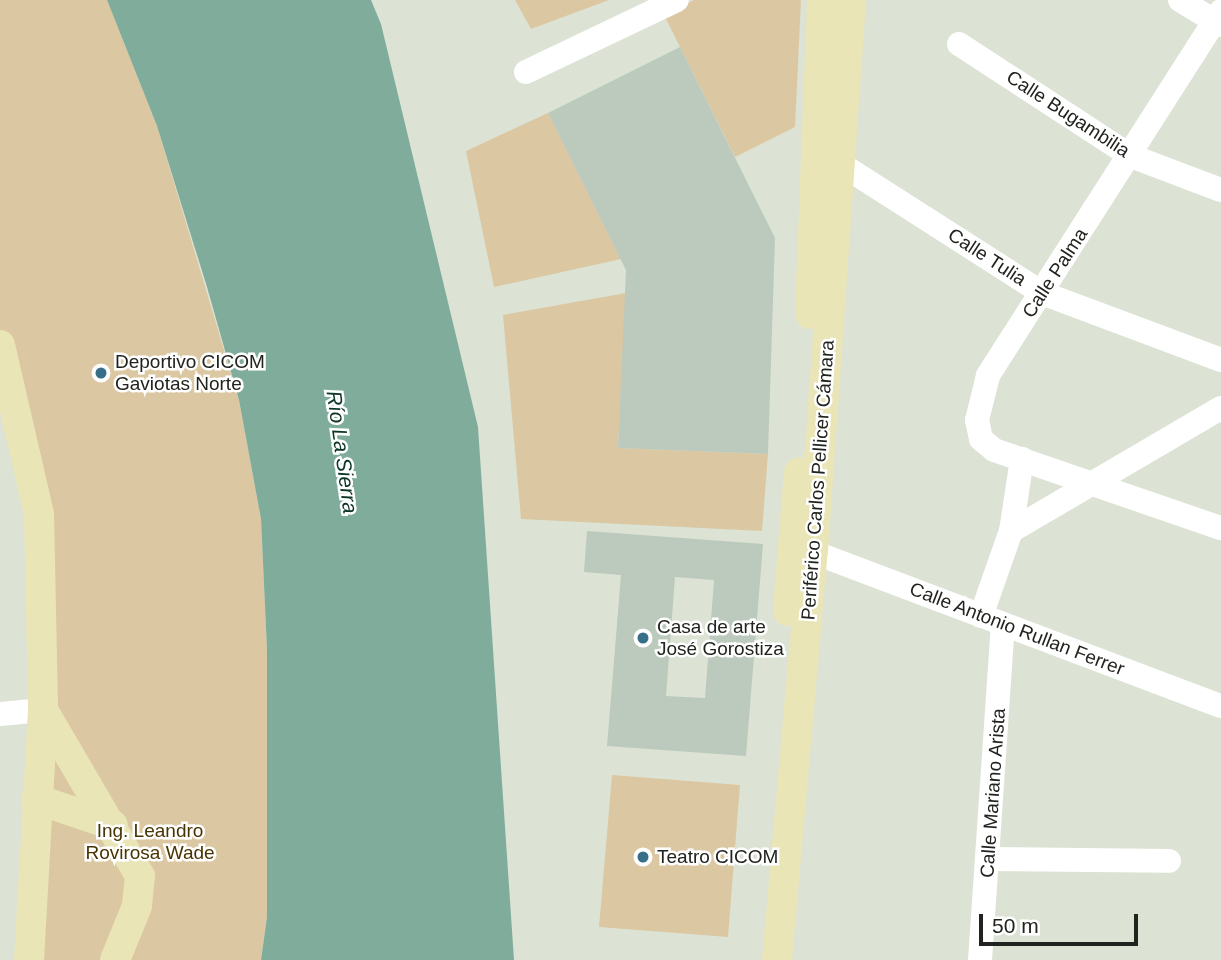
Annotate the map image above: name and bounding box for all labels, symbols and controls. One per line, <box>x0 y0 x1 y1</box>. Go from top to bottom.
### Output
street label: Calle Bugambilia <box>1002 66 1134 162</box>
street label: Calle Tulia <box>943 223 1031 291</box>
street label: Calle Palma <box>1018 224 1092 322</box>
street label: Periférico Carlos Pellicer Cámara <box>797 339 839 621</box>
place label: Deportivo CICOM Gaviotas Norte <box>115 351 265 395</box>
marker: Deportivo CICOM Gaviotas Norte <box>93 365 109 381</box>
water label: Río La Sierra <box>321 389 363 515</box>
street label: Calle Antonio Rullan Ferrer <box>906 577 1128 681</box>
place label: Casa de arte José Gorostiza <box>657 616 784 660</box>
marker: Casa de arte José Gorostiza <box>635 630 651 646</box>
street label: Calle Mariano Arista <box>976 707 1010 879</box>
park label: Ing. Leandro Rovirosa Wade <box>85 820 215 864</box>
place label: Teatro CICOM <box>657 846 778 868</box>
marker: Teatro CICOM <box>635 849 651 865</box>
scale bar <box>983 900 1142 944</box>
text: 50 m <box>992 914 1039 937</box>

